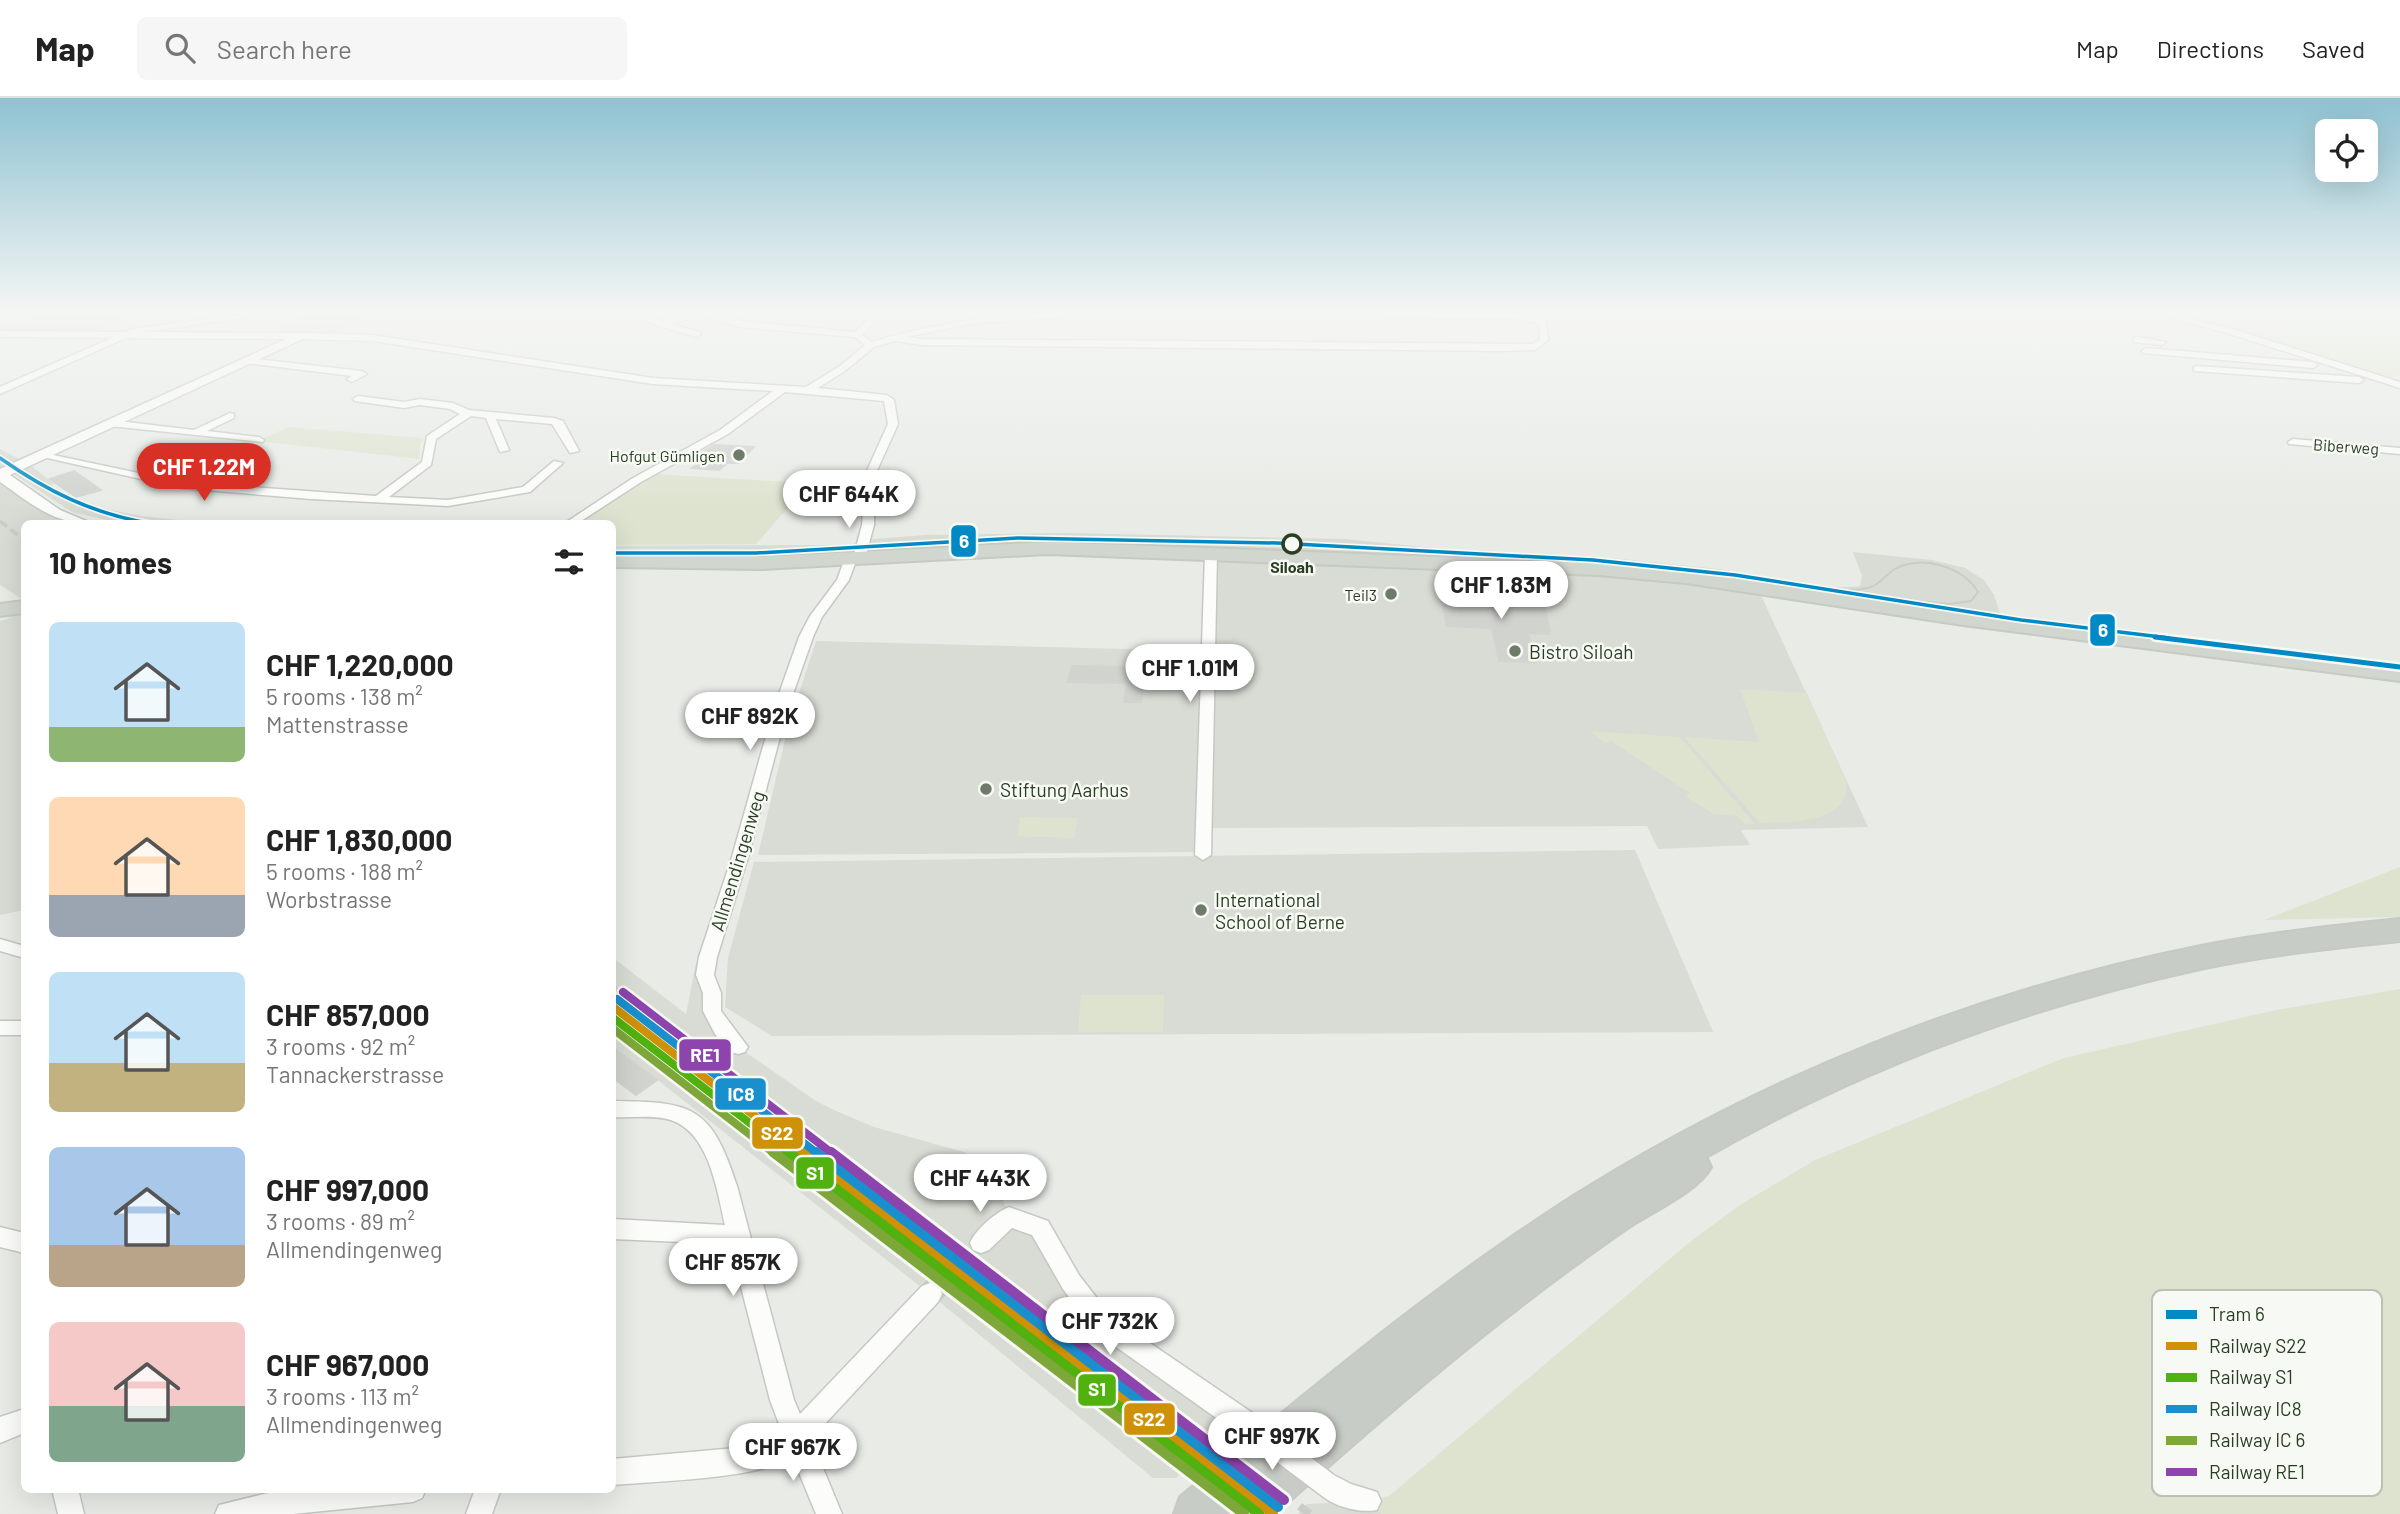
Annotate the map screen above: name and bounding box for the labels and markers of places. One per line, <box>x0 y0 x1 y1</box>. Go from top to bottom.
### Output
pin: CHF 1.22M <box>124 444 284 503</box>
place label: Hofgut Gümligen <box>610 446 725 465</box>
marker: Hofgut Gümligen <box>731 447 747 463</box>
pin: CHF 644K <box>777 470 921 530</box>
marker: Siloah <box>1282 534 1302 554</box>
place label: Siloah <box>1270 557 1314 576</box>
pin: CHF 1.83M <box>1421 561 1581 621</box>
place label: Teil3 <box>1344 585 1377 604</box>
marker: Teil3 <box>1383 586 1399 602</box>
place label: Bistro Siloah <box>1529 640 1633 663</box>
marker: Bistro Siloah <box>1507 643 1523 659</box>
pin: CHF 1.01M <box>1110 644 1270 704</box>
pin: CHF 892K <box>678 692 822 752</box>
place label: Stiftung Aarhus <box>1000 778 1129 801</box>
marker: Stiftung Aarhus <box>978 781 994 797</box>
place label: International School of Berne <box>1215 888 1345 933</box>
marker: International School of Berne <box>1193 902 1209 918</box>
pin: CHF 443K <box>908 1154 1052 1214</box>
pin: CHF 857K <box>661 1238 805 1298</box>
pin: CHF 732K <box>1038 1298 1182 1357</box>
pin: CHF 997K <box>1200 1412 1344 1472</box>
pin: CHF 967K <box>721 1424 865 1483</box>

